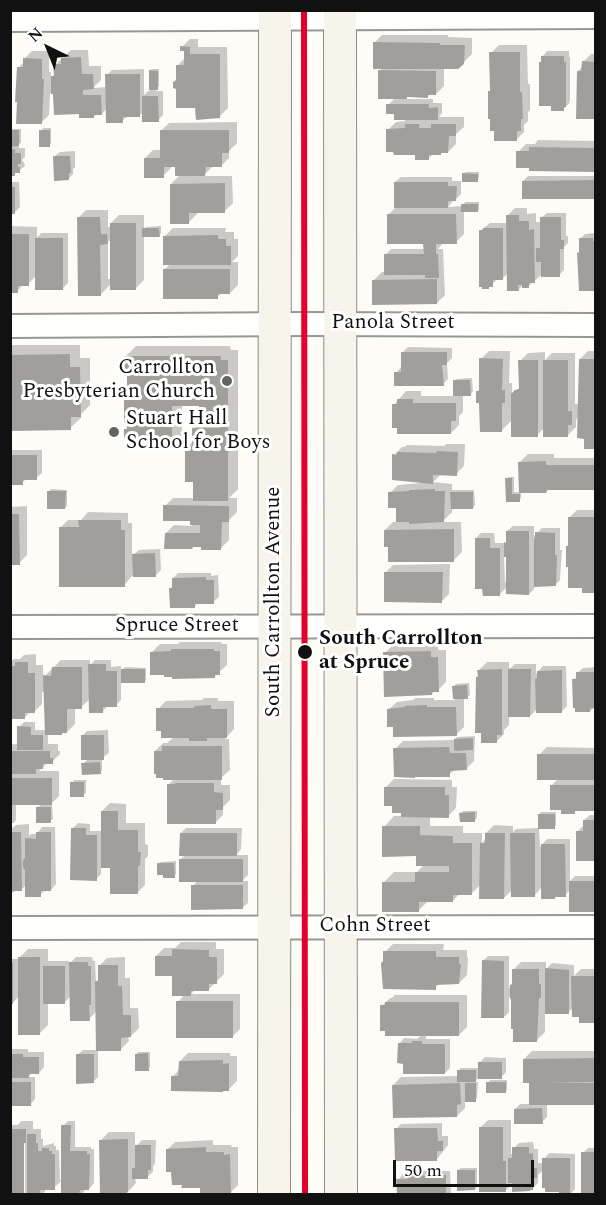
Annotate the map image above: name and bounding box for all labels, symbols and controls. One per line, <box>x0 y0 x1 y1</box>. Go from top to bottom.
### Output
north arrow <box>18 18 78 78</box>
text: N <box>23 22 49 48</box>
street label: Panola Street <box>331 311 455 337</box>
place label: Carrollton Presbyterian Church <box>22 356 215 406</box>
marker: Carrollton Presbyterian Church <box>220 374 234 388</box>
place label: Stuart Hall School for Boys <box>126 407 271 457</box>
marker: Stuart Hall School for Boys <box>107 425 121 439</box>
street label: South Carrollton Avenue <box>262 486 288 718</box>
street label: Spruce Street <box>115 614 239 640</box>
place label: South Carrollton at Spruce <box>319 627 483 677</box>
marker: South Carrollton at Spruce <box>296 643 314 661</box>
street label: Cohn Street <box>319 914 431 940</box>
scale bar <box>396 1148 537 1186</box>
text: 50 m <box>404 1157 442 1184</box>

